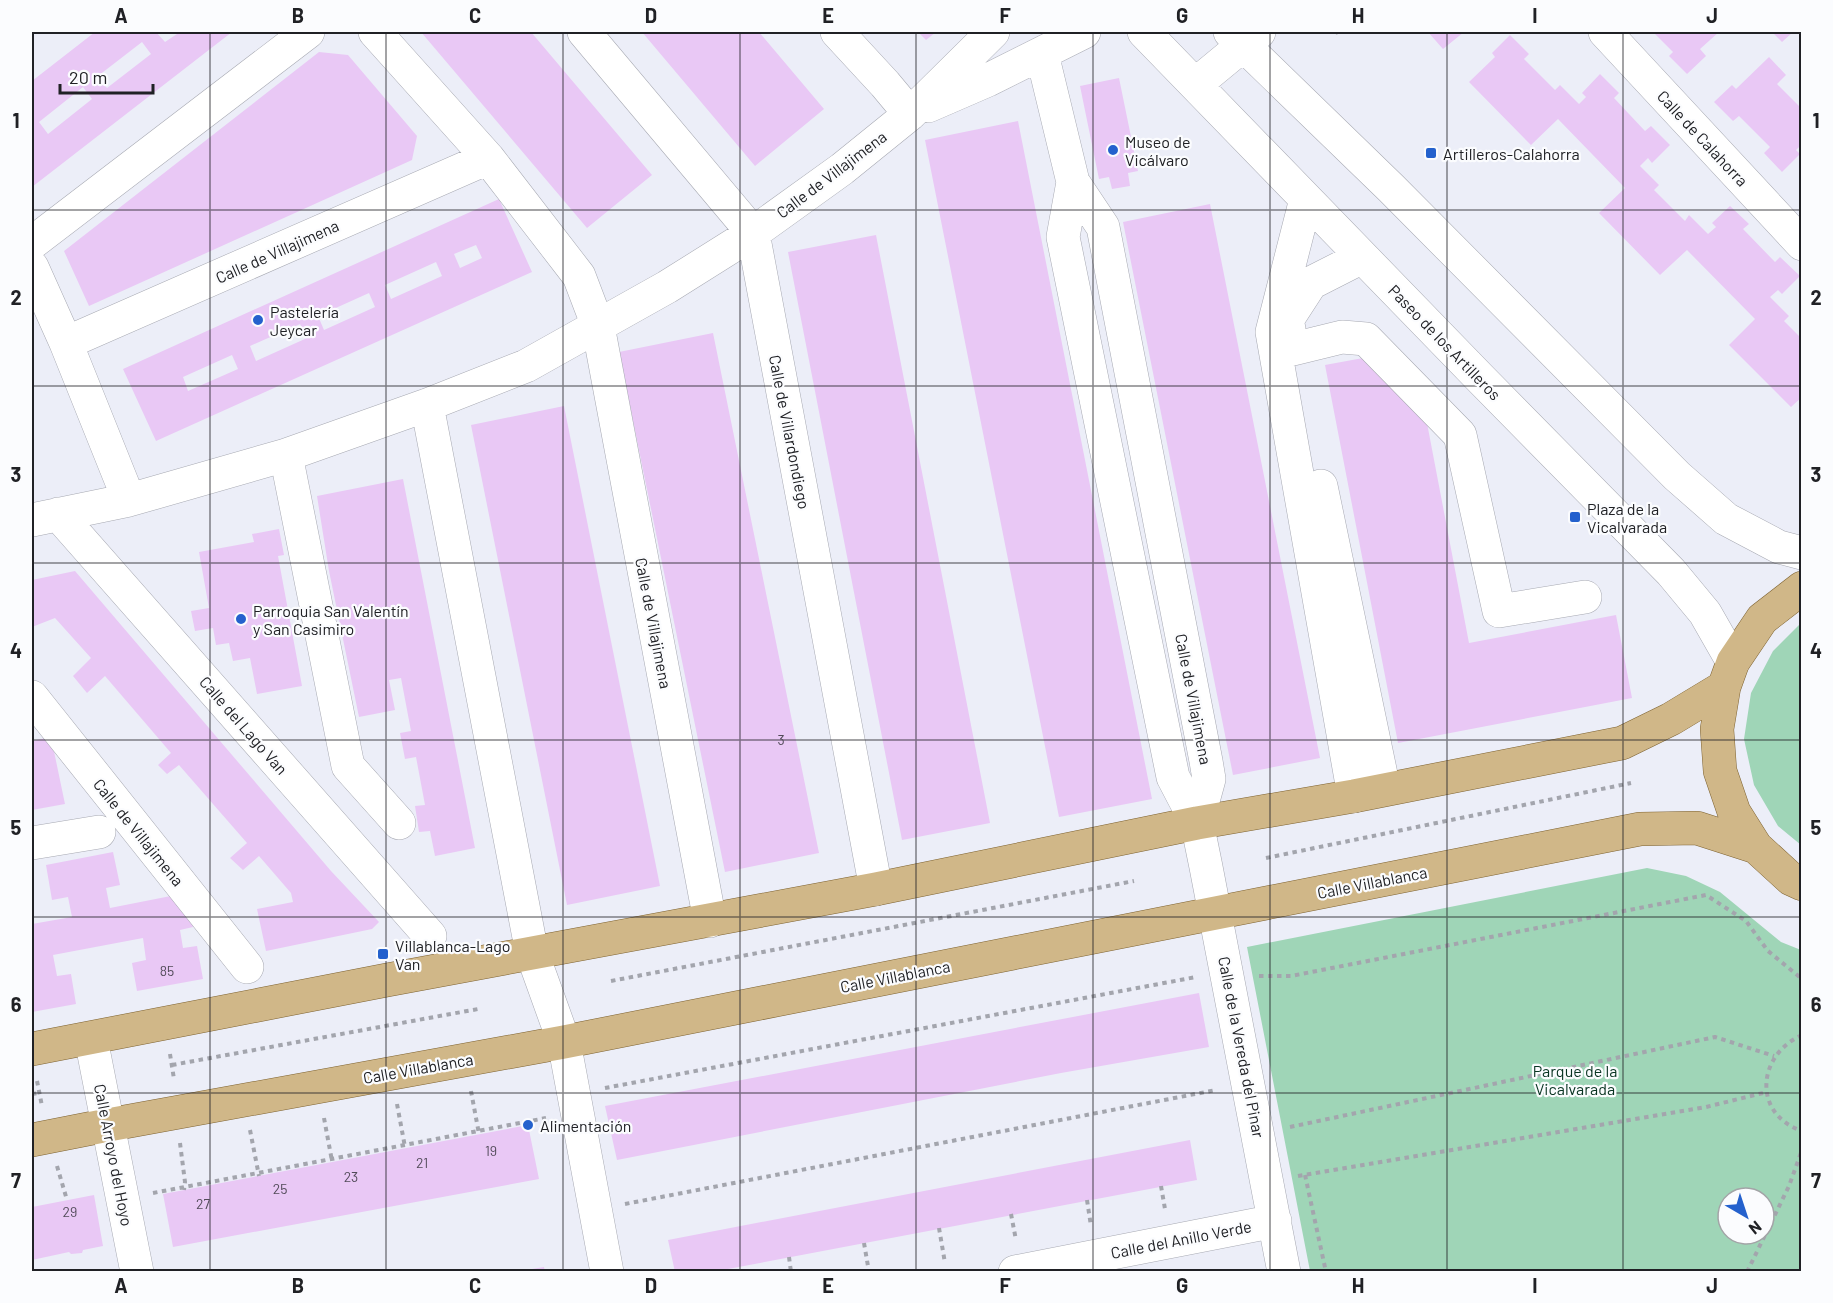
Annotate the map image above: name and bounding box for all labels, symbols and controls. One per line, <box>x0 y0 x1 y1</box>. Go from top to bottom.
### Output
text: A <box>114 3 128 27</box>
text: B <box>292 3 304 27</box>
text: C <box>469 3 481 27</box>
text: D <box>645 3 657 27</box>
text: E <box>822 3 834 27</box>
text: F <box>999 3 1011 27</box>
text: G <box>1176 3 1188 27</box>
text: H <box>1352 3 1364 27</box>
text: I <box>1532 3 1538 27</box>
text: J <box>1706 3 1718 27</box>
scale bar <box>60 57 153 95</box>
text: 20 m <box>69 66 107 88</box>
street label: Calle de Calahorra <box>1654 86 1752 190</box>
text: 1 <box>12 108 20 132</box>
text: 1 <box>1812 108 1820 132</box>
street label: Calle de Villajimena <box>772 126 890 222</box>
place label: Museo de Vicálvaro <box>1125 132 1190 169</box>
marker: Museo de Vicálvaro <box>1106 143 1120 157</box>
place label: Artilleros-Calahorra <box>1443 144 1580 163</box>
marker: Artilleros-Calahorra <box>1424 146 1438 160</box>
street label: Calle de Villajimena <box>212 215 342 287</box>
street label: Paseo de los Artilleros <box>1385 280 1505 404</box>
text: 2 <box>10 285 22 309</box>
text: 2 <box>1810 285 1822 309</box>
place label: Pastelería Jeycar <box>270 302 339 339</box>
marker: Pastelería Jeycar <box>251 313 265 327</box>
street label: Calle de Villardondiego <box>766 353 814 511</box>
text: 3 <box>11 462 21 486</box>
text: 3 <box>1811 462 1821 486</box>
place label: Plaza de la Vicalvarada <box>1587 499 1667 536</box>
marker: Plaza de la Vicalvarada <box>1568 510 1582 524</box>
street label: Calle de Villajimena <box>632 556 676 690</box>
place label: Parroquia San Valentín y San Casimiro <box>253 601 409 638</box>
marker: Parroquia San Valentín y San Casimiro <box>234 612 248 626</box>
street label: Calle de Villajimena <box>1172 632 1216 766</box>
text: 4 <box>10 638 22 662</box>
text: 4 <box>1810 638 1822 662</box>
street label: Calle del Lago Van <box>196 672 292 778</box>
house number: 3 <box>777 731 785 748</box>
street label: Calle de Villajimena <box>90 774 188 890</box>
text: 5 <box>11 815 22 839</box>
text: 5 <box>1811 815 1822 839</box>
street label: Calle Villablanca <box>1315 862 1429 902</box>
place label: Villablanca-Lago Van <box>395 936 511 973</box>
marker: Villablanca-Lago Van <box>376 947 390 961</box>
street label: Calle de la Vereda del Pinar <box>1215 955 1269 1139</box>
street label: Calle Villablanca <box>838 956 952 996</box>
house number: 85 <box>160 962 174 979</box>
text: 6 <box>11 992 22 1016</box>
text: 6 <box>1811 992 1822 1016</box>
street label: Calle Villablanca <box>361 1049 475 1087</box>
park label: Parque de la Vicalvarada <box>1533 1061 1617 1098</box>
street label: Calle Arroyo del Hoyo <box>91 1082 137 1228</box>
place label: Alimentación <box>540 1116 631 1135</box>
marker: Alimentación <box>521 1118 535 1132</box>
house number: 19 <box>485 1142 497 1159</box>
house number: 21 <box>416 1154 428 1171</box>
text: 7 <box>11 1168 21 1192</box>
house number: 23 <box>344 1168 358 1185</box>
text: 7 <box>1811 1168 1821 1192</box>
house number: 25 <box>273 1180 287 1197</box>
north arrow <box>1716 1186 1776 1246</box>
house number: 27 <box>196 1195 210 1212</box>
house number: 29 <box>63 1203 77 1220</box>
street label: Calle del Anillo Verde <box>1109 1216 1253 1262</box>
text: N <box>1746 1217 1766 1239</box>
text: A <box>114 1273 128 1297</box>
text: B <box>292 1273 304 1297</box>
text: C <box>469 1273 481 1297</box>
text: D <box>645 1273 657 1297</box>
text: E <box>822 1273 834 1297</box>
text: F <box>999 1273 1011 1297</box>
text: G <box>1176 1273 1188 1297</box>
text: H <box>1352 1273 1364 1297</box>
text: I <box>1532 1273 1538 1297</box>
text: J <box>1706 1273 1718 1297</box>

